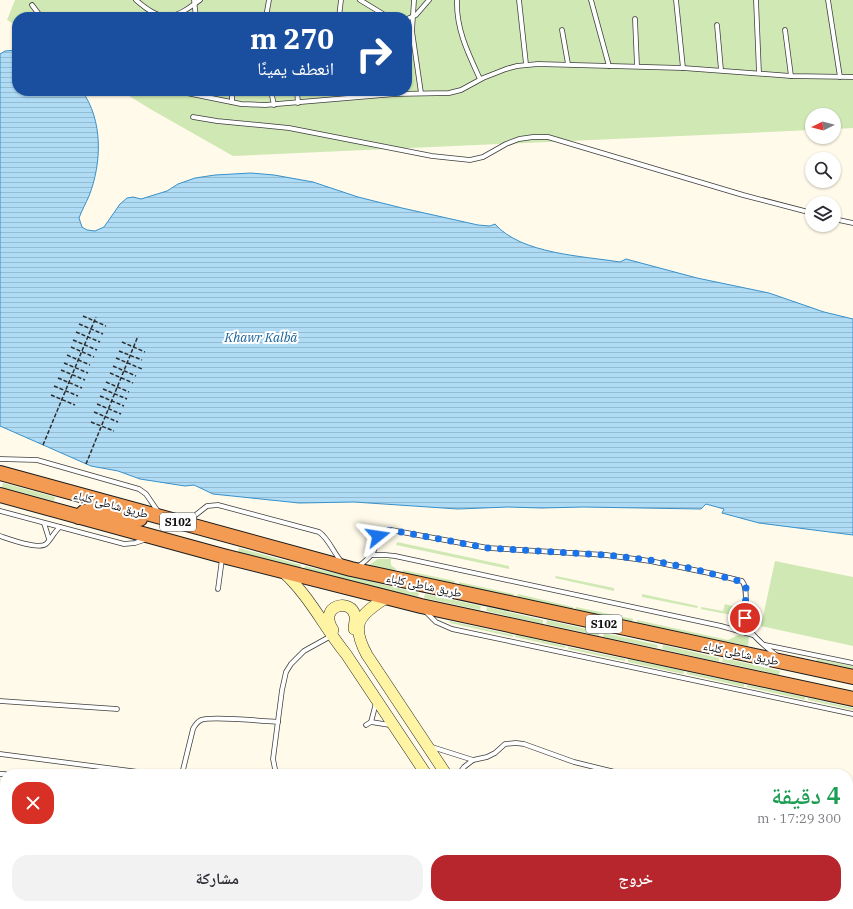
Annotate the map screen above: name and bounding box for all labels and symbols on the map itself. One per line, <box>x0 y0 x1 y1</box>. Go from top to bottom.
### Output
north arrow <box>805 108 841 144</box>
water label: Khawr Kalbā <box>224 329 297 346</box>
street label: طريق شاطئ كلباء <box>72 487 150 522</box>
road number: S102 <box>160 513 196 531</box>
position arrow <box>357 515 399 557</box>
street label: طريق شاطئ كلباء <box>385 570 463 601</box>
pin <box>728 601 762 635</box>
road number: S102 <box>586 615 622 633</box>
street label: طريق شاطئ كلباء <box>702 638 780 669</box>

